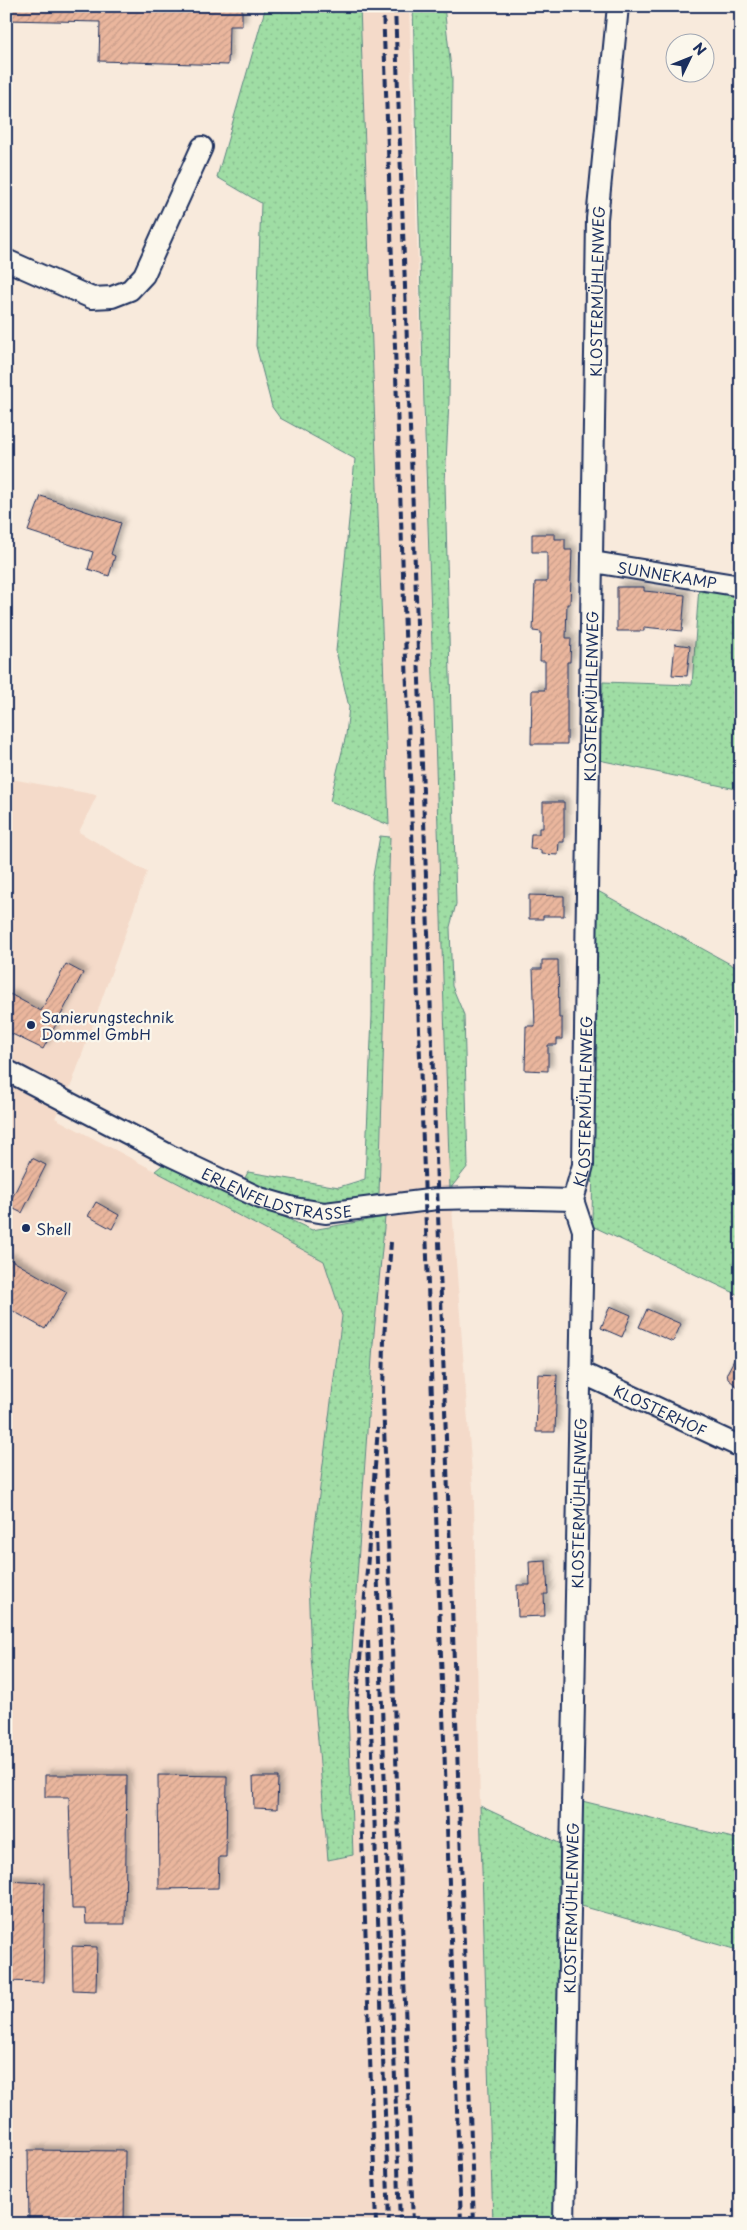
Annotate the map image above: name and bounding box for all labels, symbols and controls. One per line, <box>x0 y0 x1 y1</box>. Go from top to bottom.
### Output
north arrow <box>664 32 714 82</box>
text: N <box>688 38 711 60</box>
street label: KLOSTERMÜHLENWEG <box>583 205 610 377</box>
street label: SUNNEKAMP <box>616 555 719 593</box>
street label: KLOSTERMÜHLENWEG <box>577 611 603 782</box>
place label: Sanierungstechnik Dommel GmbH <box>41 1005 174 1045</box>
street label: KLOSTERMÜHLENWEG <box>566 1016 597 1189</box>
marker: Sanierungstechnik Dommel GmbH <box>25 1019 37 1031</box>
street label: ERLENFELDSTRASSE <box>198 1161 353 1225</box>
place label: Shell <box>36 1217 71 1240</box>
marker: Shell <box>20 1222 32 1234</box>
street label: KLOSTERHOF <box>610 1378 711 1441</box>
street label: KLOSTERMÜHLENWEG <box>565 1417 591 1589</box>
street label: KLOSTERMÜHLENWEG <box>557 1822 583 1994</box>

